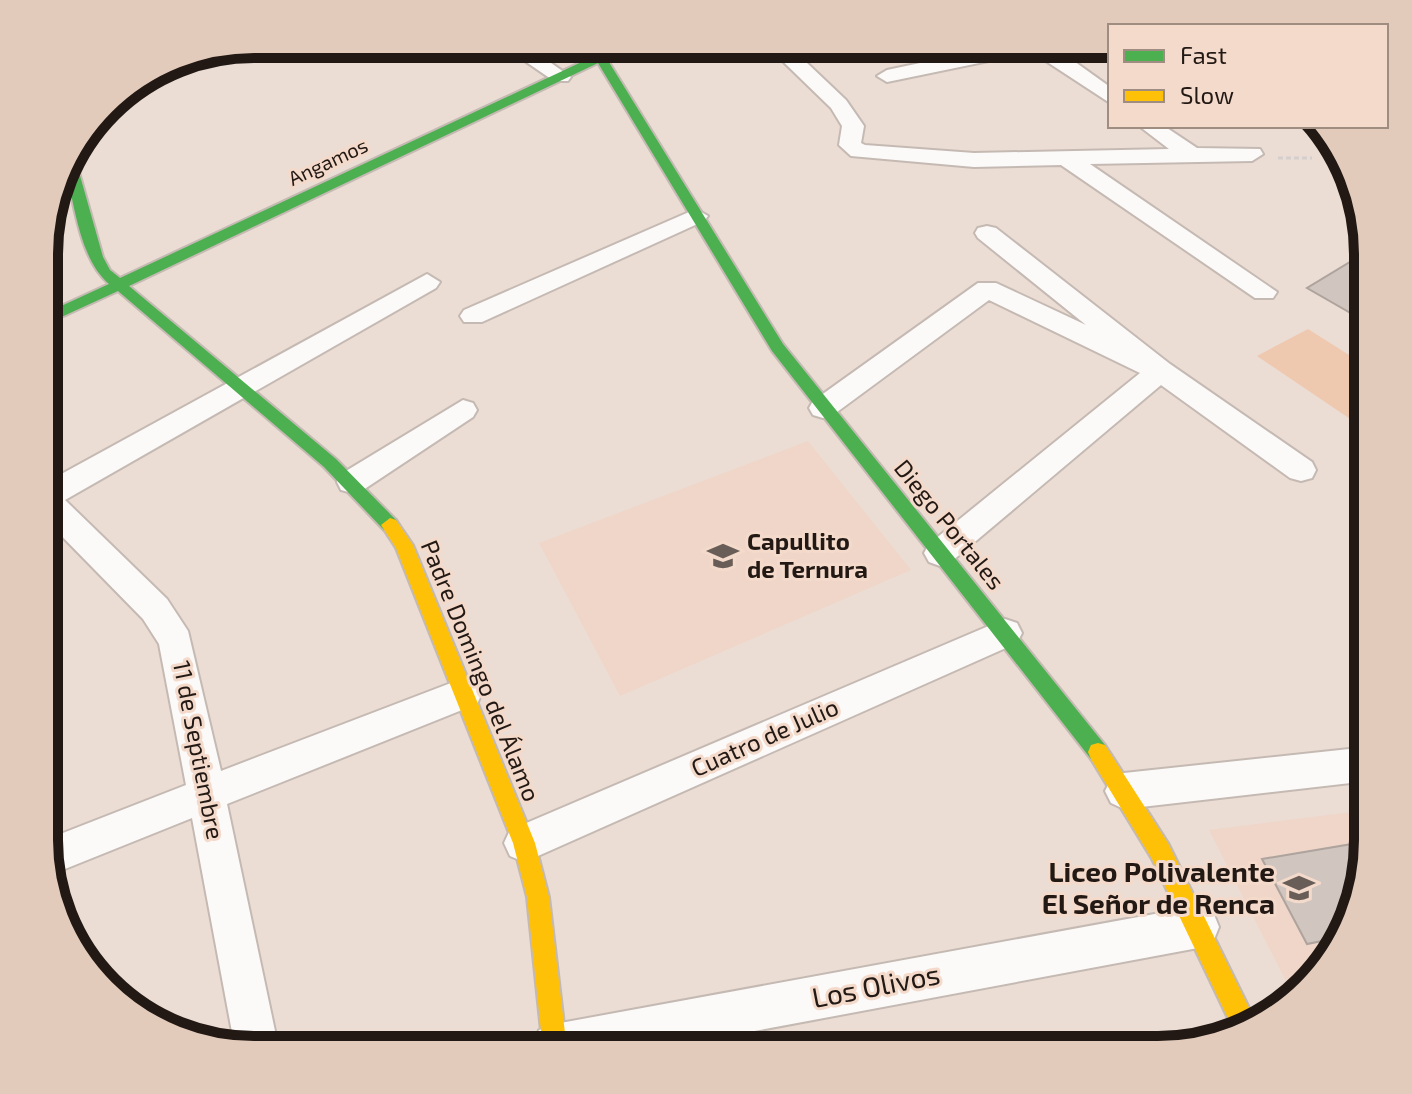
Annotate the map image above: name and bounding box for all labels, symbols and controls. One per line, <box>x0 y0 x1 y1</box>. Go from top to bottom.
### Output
legend <box>1108 24 1388 128</box>
text: Fast <box>1180 40 1227 69</box>
text: Slow <box>1180 80 1234 109</box>
street label: Angamos <box>284 132 371 190</box>
street label: Diego Portales <box>889 453 1011 595</box>
place label: Capullito de Ternura <box>747 526 868 583</box>
street label: Padre Domingo del Álamo <box>416 536 547 805</box>
school or university icon: Capullito de Ternura <box>706 539 740 573</box>
street label: 11 de Septiembre <box>168 658 231 842</box>
street label: Cuatro de Julio <box>686 691 842 782</box>
place label: Liceo Polivalente El Señor de Renca <box>1042 854 1275 920</box>
school or university icon: Liceo Polivalente El Señor de Renca <box>1282 871 1316 905</box>
street label: Los Olivos <box>809 956 943 1014</box>

